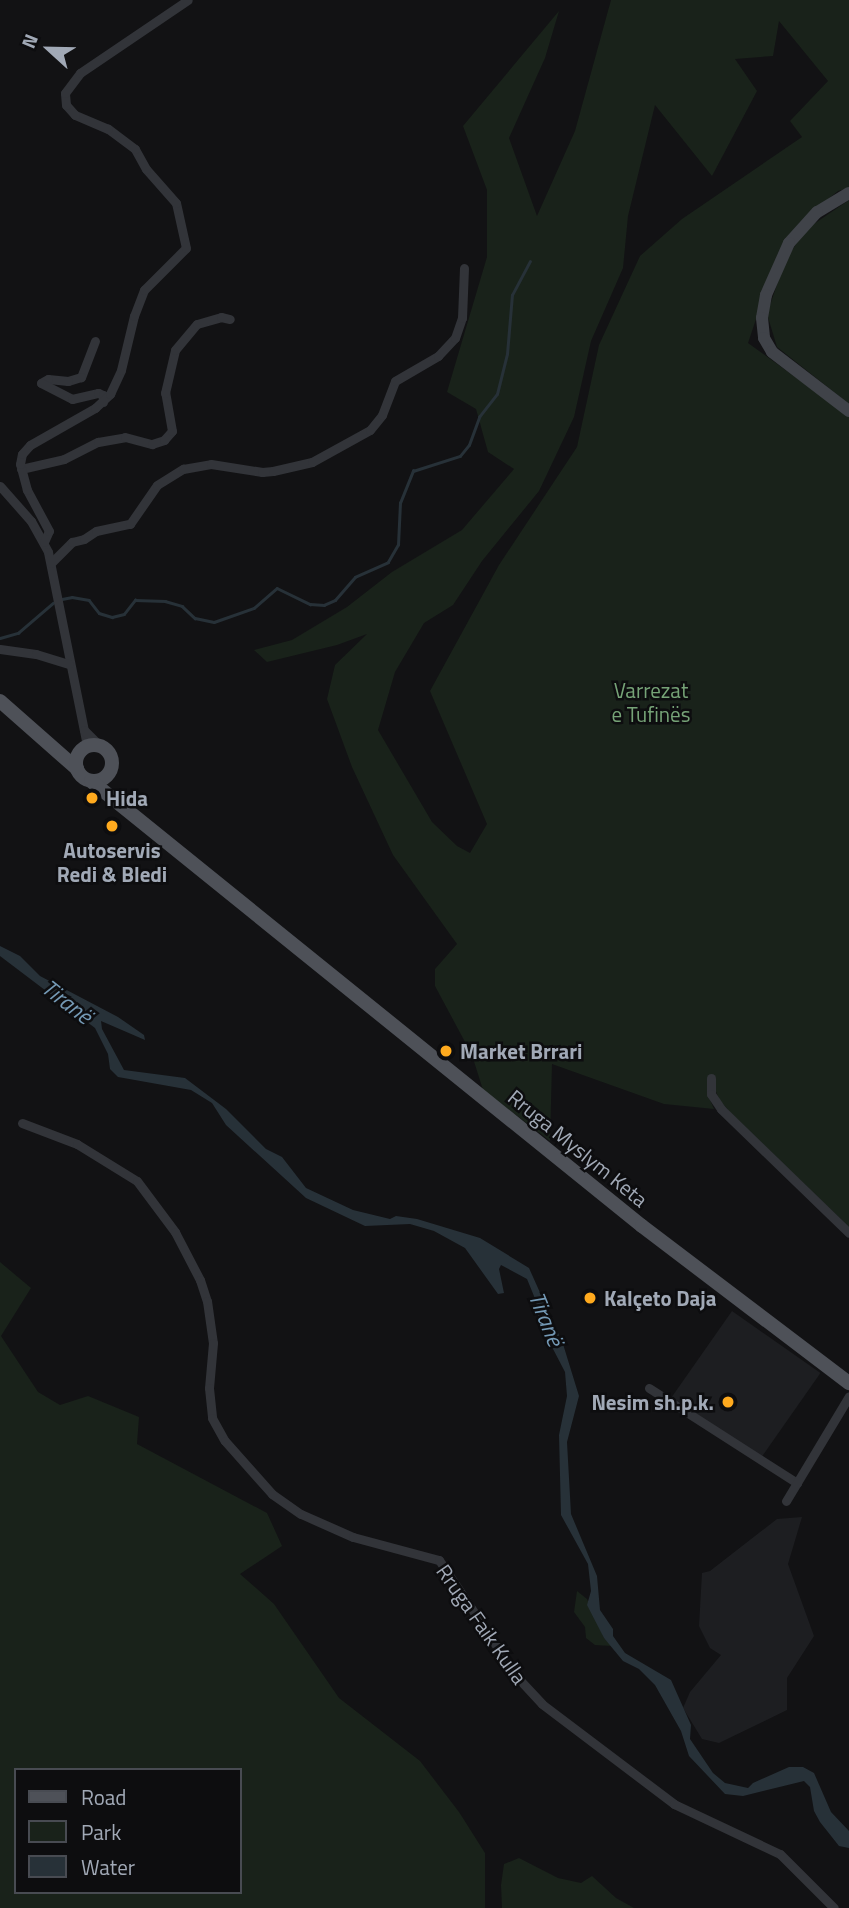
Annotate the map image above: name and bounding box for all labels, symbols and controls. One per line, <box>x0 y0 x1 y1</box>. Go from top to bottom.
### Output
north arrow <box>14 14 84 84</box>
text: N <box>13 29 45 52</box>
park label: Varrezat e Tufinës <box>612 677 690 727</box>
place label: Hida <box>106 785 148 811</box>
marker: Hida <box>84 790 100 806</box>
marker: Autoservis Redi & Bledi <box>104 818 120 834</box>
place label: Autoservis Redi & Bledi <box>57 837 167 887</box>
water label: Tiranë <box>36 974 98 1030</box>
place label: Market Brrari <box>460 1038 583 1064</box>
marker: Market Brrari <box>438 1043 454 1059</box>
street label: Rruga Myslym Keta <box>503 1084 653 1212</box>
place label: Kalçeto Daja <box>604 1285 716 1311</box>
water label: Tiranë <box>523 1288 569 1350</box>
marker: Kalçeto Daja <box>582 1290 598 1306</box>
place label: Nesim sh.p.k. <box>591 1389 714 1415</box>
marker: Nesim sh.p.k. <box>720 1394 736 1410</box>
street label: Rruga Faik Kulla <box>431 1559 533 1689</box>
legend <box>14 1768 242 1894</box>
text: Road <box>81 1781 126 1813</box>
text: Park <box>81 1816 121 1848</box>
text: Water <box>81 1851 135 1883</box>

